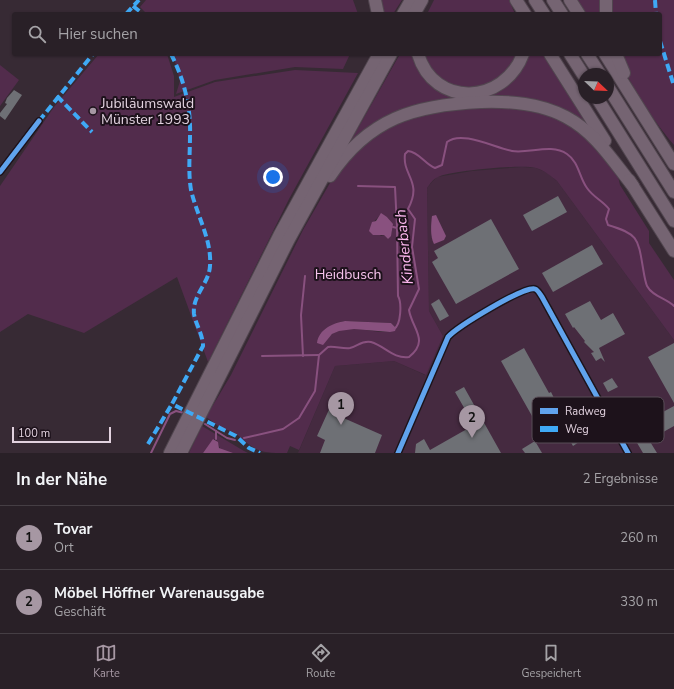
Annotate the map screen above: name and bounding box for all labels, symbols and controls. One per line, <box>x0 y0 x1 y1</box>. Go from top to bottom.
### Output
search box <box>12 12 662 56</box>
icon: search <box>26 23 48 45</box>
text: Hier suchen <box>58 24 138 44</box>
north arrow <box>578 68 614 104</box>
place label: Jubiläumswald Münster 1993 <box>100 94 194 129</box>
marker: Jubiläumswald Münster 1993 <box>88 106 98 116</box>
your location <box>263 167 283 187</box>
water label: Kinderbach <box>390 208 418 286</box>
park label: Heidbusch <box>315 265 381 284</box>
pin: 1 <box>328 392 354 425</box>
legend <box>532 397 664 443</box>
text: Radweg <box>565 404 606 419</box>
pin: 2 <box>459 405 485 438</box>
text: Weg <box>565 422 589 437</box>
scale bar <box>12 425 111 444</box>
text: 100 m <box>18 426 50 441</box>
text: In der Nähe <box>16 468 107 491</box>
text: 2 Ergebnisse <box>583 470 658 488</box>
text: Tovar <box>54 519 92 539</box>
text: 1 <box>25 529 33 547</box>
text: 260 m <box>620 529 658 547</box>
text: Ort <box>54 539 74 557</box>
text: Möbel Höffner Warenausgabe <box>54 583 264 603</box>
text: 2 <box>25 593 33 611</box>
text: 330 m <box>620 593 658 611</box>
text: Geschäft <box>54 603 105 621</box>
tab: Karte <box>93 642 120 681</box>
tab: Route <box>306 642 335 681</box>
tab: Gespeichert <box>522 642 581 681</box>

